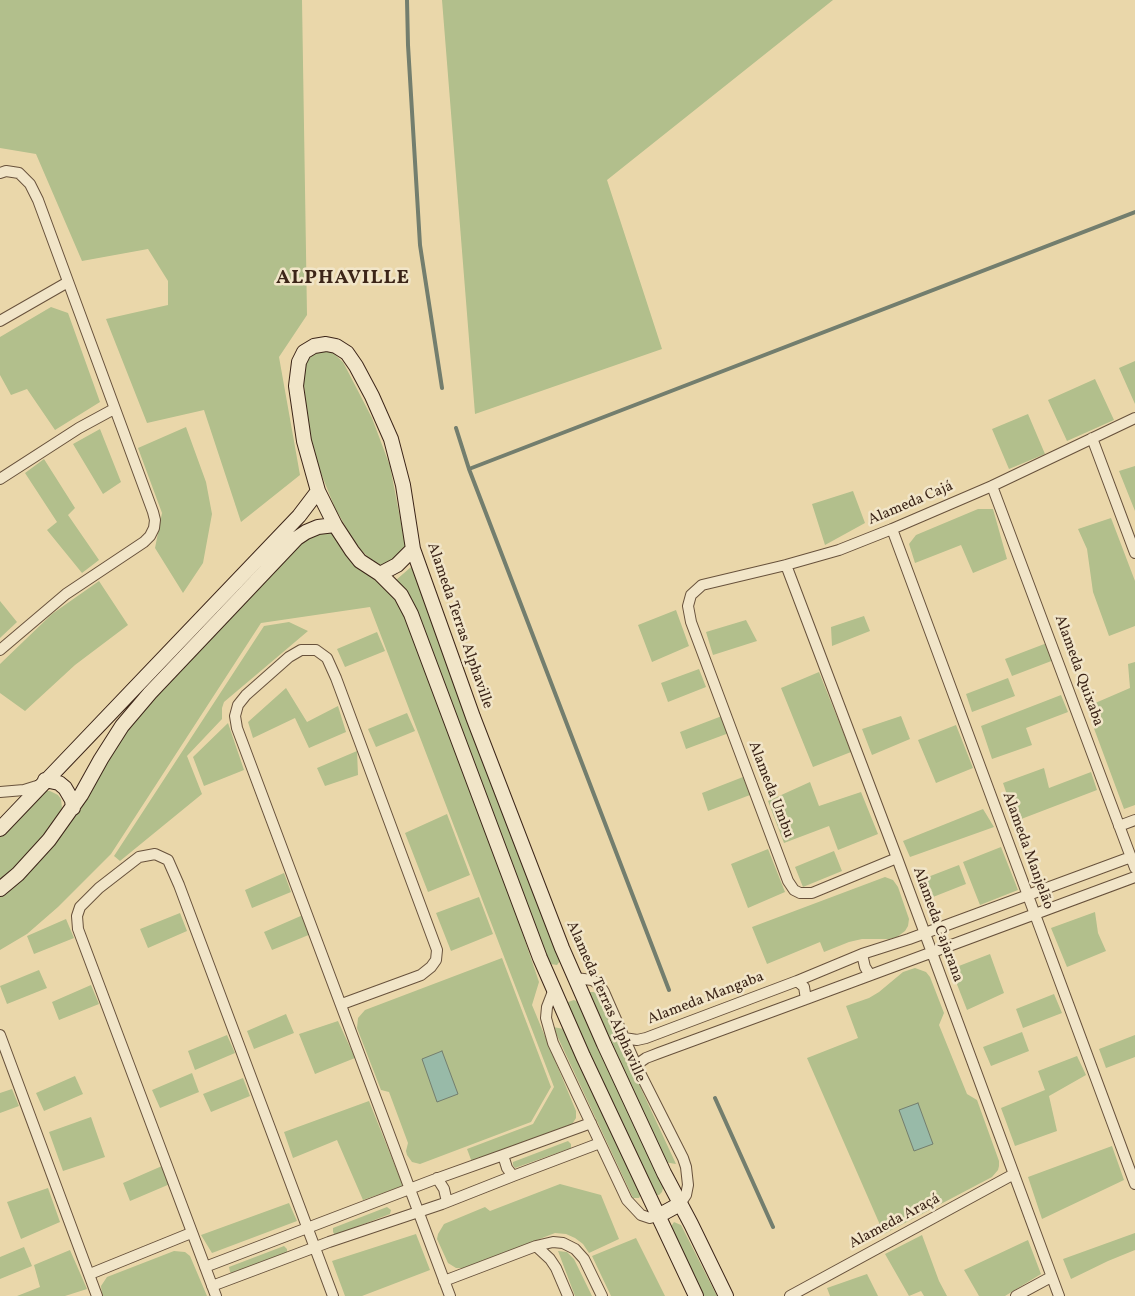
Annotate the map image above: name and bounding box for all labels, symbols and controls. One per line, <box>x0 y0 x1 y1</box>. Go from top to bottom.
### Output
district label: ALPHAVILLE <box>275 267 411 291</box>
street label: Alameda Cajá <box>866 478 956 530</box>
street label: Alameda Terras Alphaville <box>422 541 496 711</box>
street label: Alameda Quixaba <box>1050 613 1106 729</box>
street label: Alameda Umbu <box>743 739 797 841</box>
street label: Alameda Manjelão <box>997 790 1057 912</box>
street label: Alameda Cajarana <box>908 865 966 985</box>
street label: Alameda Terras Alphaville <box>561 919 649 1085</box>
street label: Alameda Mangaba <box>645 969 767 1029</box>
street label: Alameda Araçá <box>846 1191 944 1253</box>

